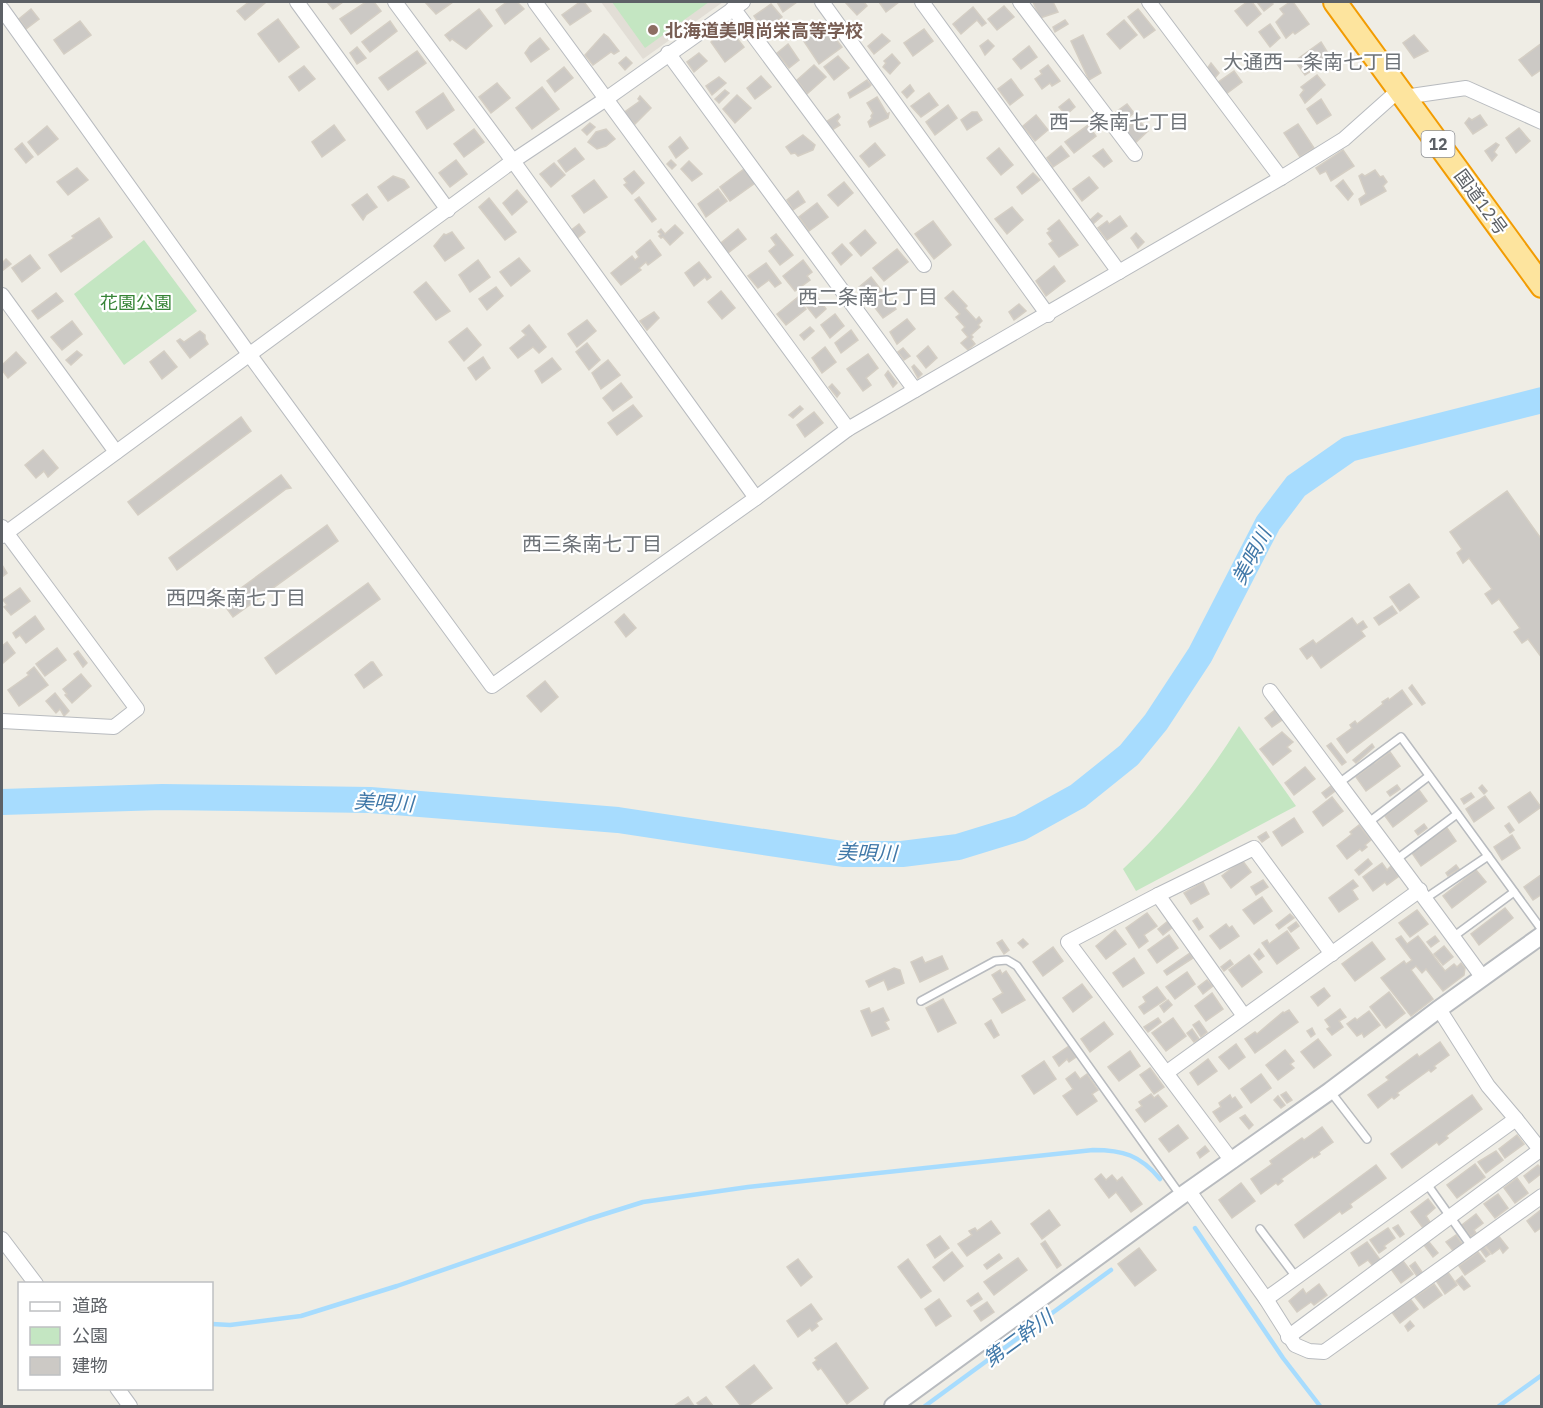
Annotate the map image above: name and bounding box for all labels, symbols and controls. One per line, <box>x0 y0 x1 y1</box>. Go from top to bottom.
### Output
place label: 北海道美唄尚栄高等学校 <box>665 19 863 42</box>
marker: 北海道美唄尚栄高等学校 <box>646 23 660 37</box>
district label: 大通西一条南七丁目 <box>1223 48 1403 75</box>
district label: 西一条南七丁目 <box>1049 108 1189 135</box>
road number: 12 <box>1422 131 1454 157</box>
street label: 国道12号 <box>1449 165 1513 239</box>
district label: 西二条南七丁目 <box>798 283 938 310</box>
park label: 花園公園 <box>100 291 172 314</box>
water label: 美唄川 <box>1225 521 1278 589</box>
district label: 西三条南七丁目 <box>522 530 662 557</box>
district label: 西四条南七丁目 <box>166 584 306 611</box>
water label: 美唄川 <box>353 787 417 817</box>
water label: 美唄川 <box>837 837 899 867</box>
legend <box>18 1282 213 1390</box>
text: 道路 <box>72 1294 108 1317</box>
water label: 第二幹川 <box>978 1302 1060 1372</box>
text: 公園 <box>72 1324 108 1347</box>
text: 建物 <box>72 1354 108 1377</box>

